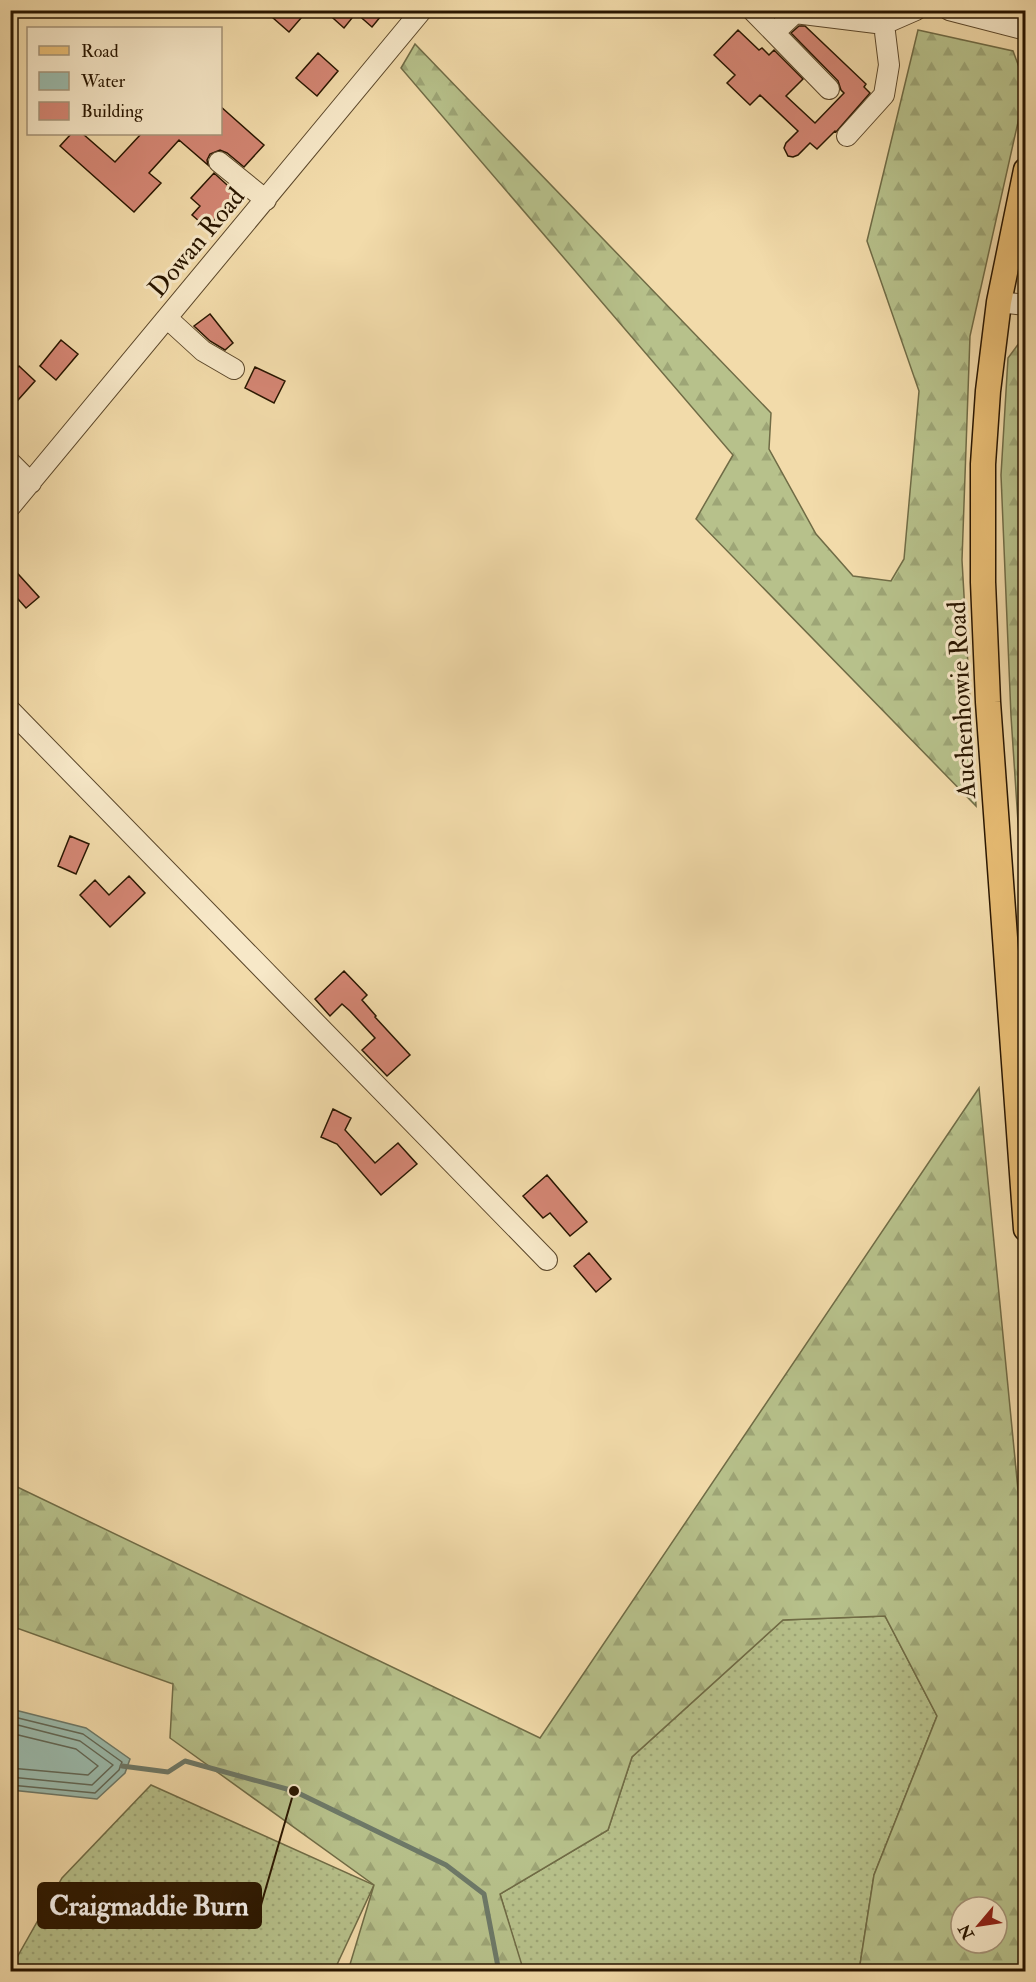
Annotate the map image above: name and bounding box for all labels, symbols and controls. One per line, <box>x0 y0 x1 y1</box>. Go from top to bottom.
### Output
legend <box>27 27 222 135</box>
text: Road <box>81 40 119 63</box>
text: Water <box>80 70 125 93</box>
text: Building <box>81 100 144 123</box>
street label: Dowan Road <box>142 181 252 304</box>
street label: Auchenhowie Road <box>941 600 983 801</box>
callout: Craigmaddie Burn <box>38 1883 261 1928</box>
text: Craigmaddie Burn <box>49 1890 249 1924</box>
north arrow <box>949 1895 1009 1955</box>
text: N <box>954 1920 979 1944</box>

